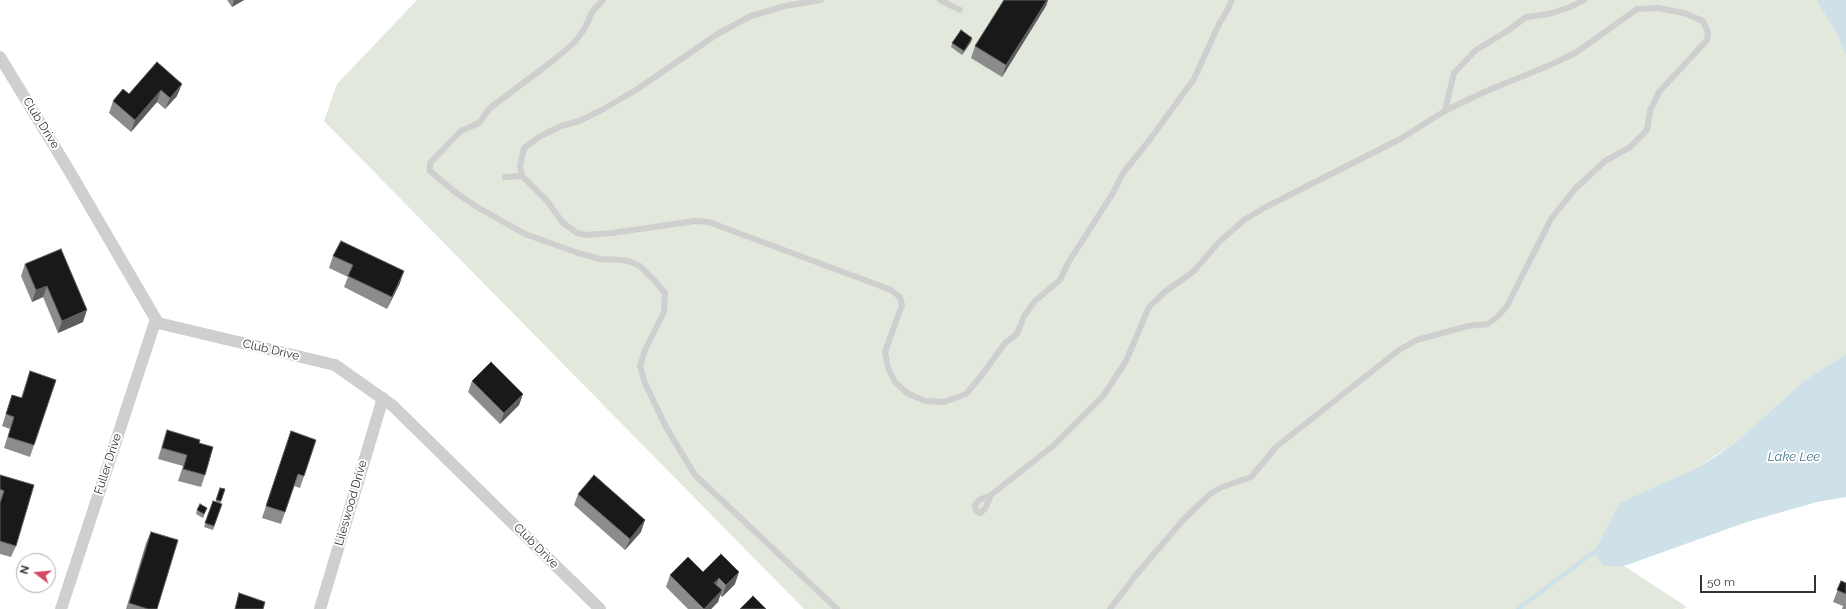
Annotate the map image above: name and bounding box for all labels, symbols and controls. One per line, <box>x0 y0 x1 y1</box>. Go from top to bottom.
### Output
street label: Club Drive <box>20 95 62 151</box>
street label: Club Drive <box>241 336 301 364</box>
street label: Fuller Drive <box>91 432 125 496</box>
water label: Lake Lee <box>1768 449 1820 465</box>
street label: Lileswood Drive <box>332 458 370 548</box>
street label: Club Drive <box>511 521 561 571</box>
north arrow <box>16 553 56 593</box>
text: N <box>18 564 32 576</box>
scale bar <box>1702 567 1818 593</box>
text: 50 m <box>1707 575 1735 589</box>

